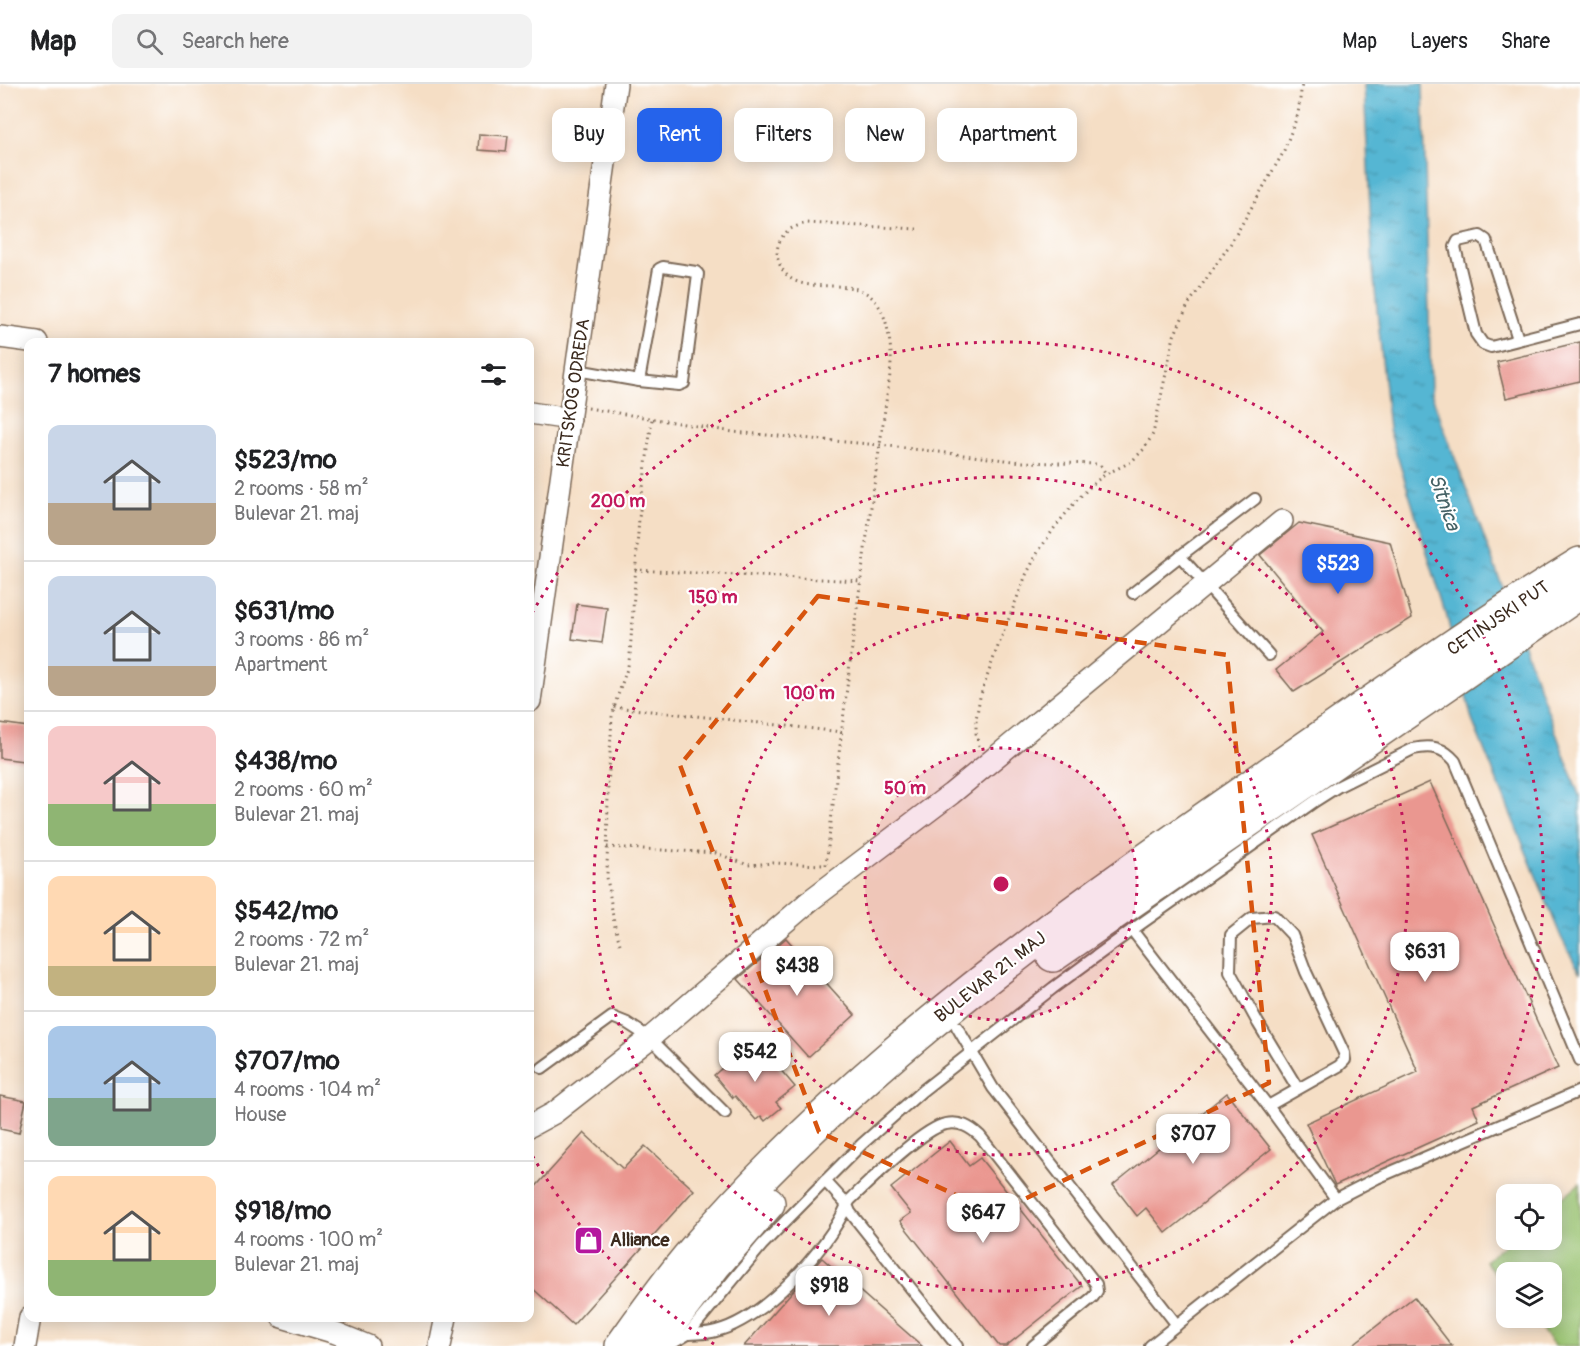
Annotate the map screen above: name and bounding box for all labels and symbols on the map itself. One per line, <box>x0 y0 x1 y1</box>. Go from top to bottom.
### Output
street label: KRITSKOG ODREDA <box>552 317 595 469</box>
water label: Sitnica <box>1423 471 1466 535</box>
text: 200 m <box>591 490 645 513</box>
pin: $523 <box>1302 544 1374 595</box>
street label: CETINJSKI PUT <box>1443 576 1554 661</box>
text: 150 m <box>689 586 738 609</box>
text: 100 m <box>783 682 835 705</box>
text: 50 m <box>884 777 926 800</box>
centre of rings <box>991 874 1011 894</box>
street label: BULEVAR 21. MAJ <box>930 927 1051 1028</box>
pin: $631 <box>1389 932 1461 983</box>
pin: $438 <box>761 946 833 997</box>
pin: $542 <box>719 1032 791 1083</box>
pin: $707 <box>1157 1114 1229 1165</box>
pin: $647 <box>947 1193 1019 1244</box>
shop icon: Alliance <box>573 1224 605 1256</box>
place label: Alliance <box>610 1229 671 1252</box>
pin: $918 <box>793 1266 865 1317</box>

